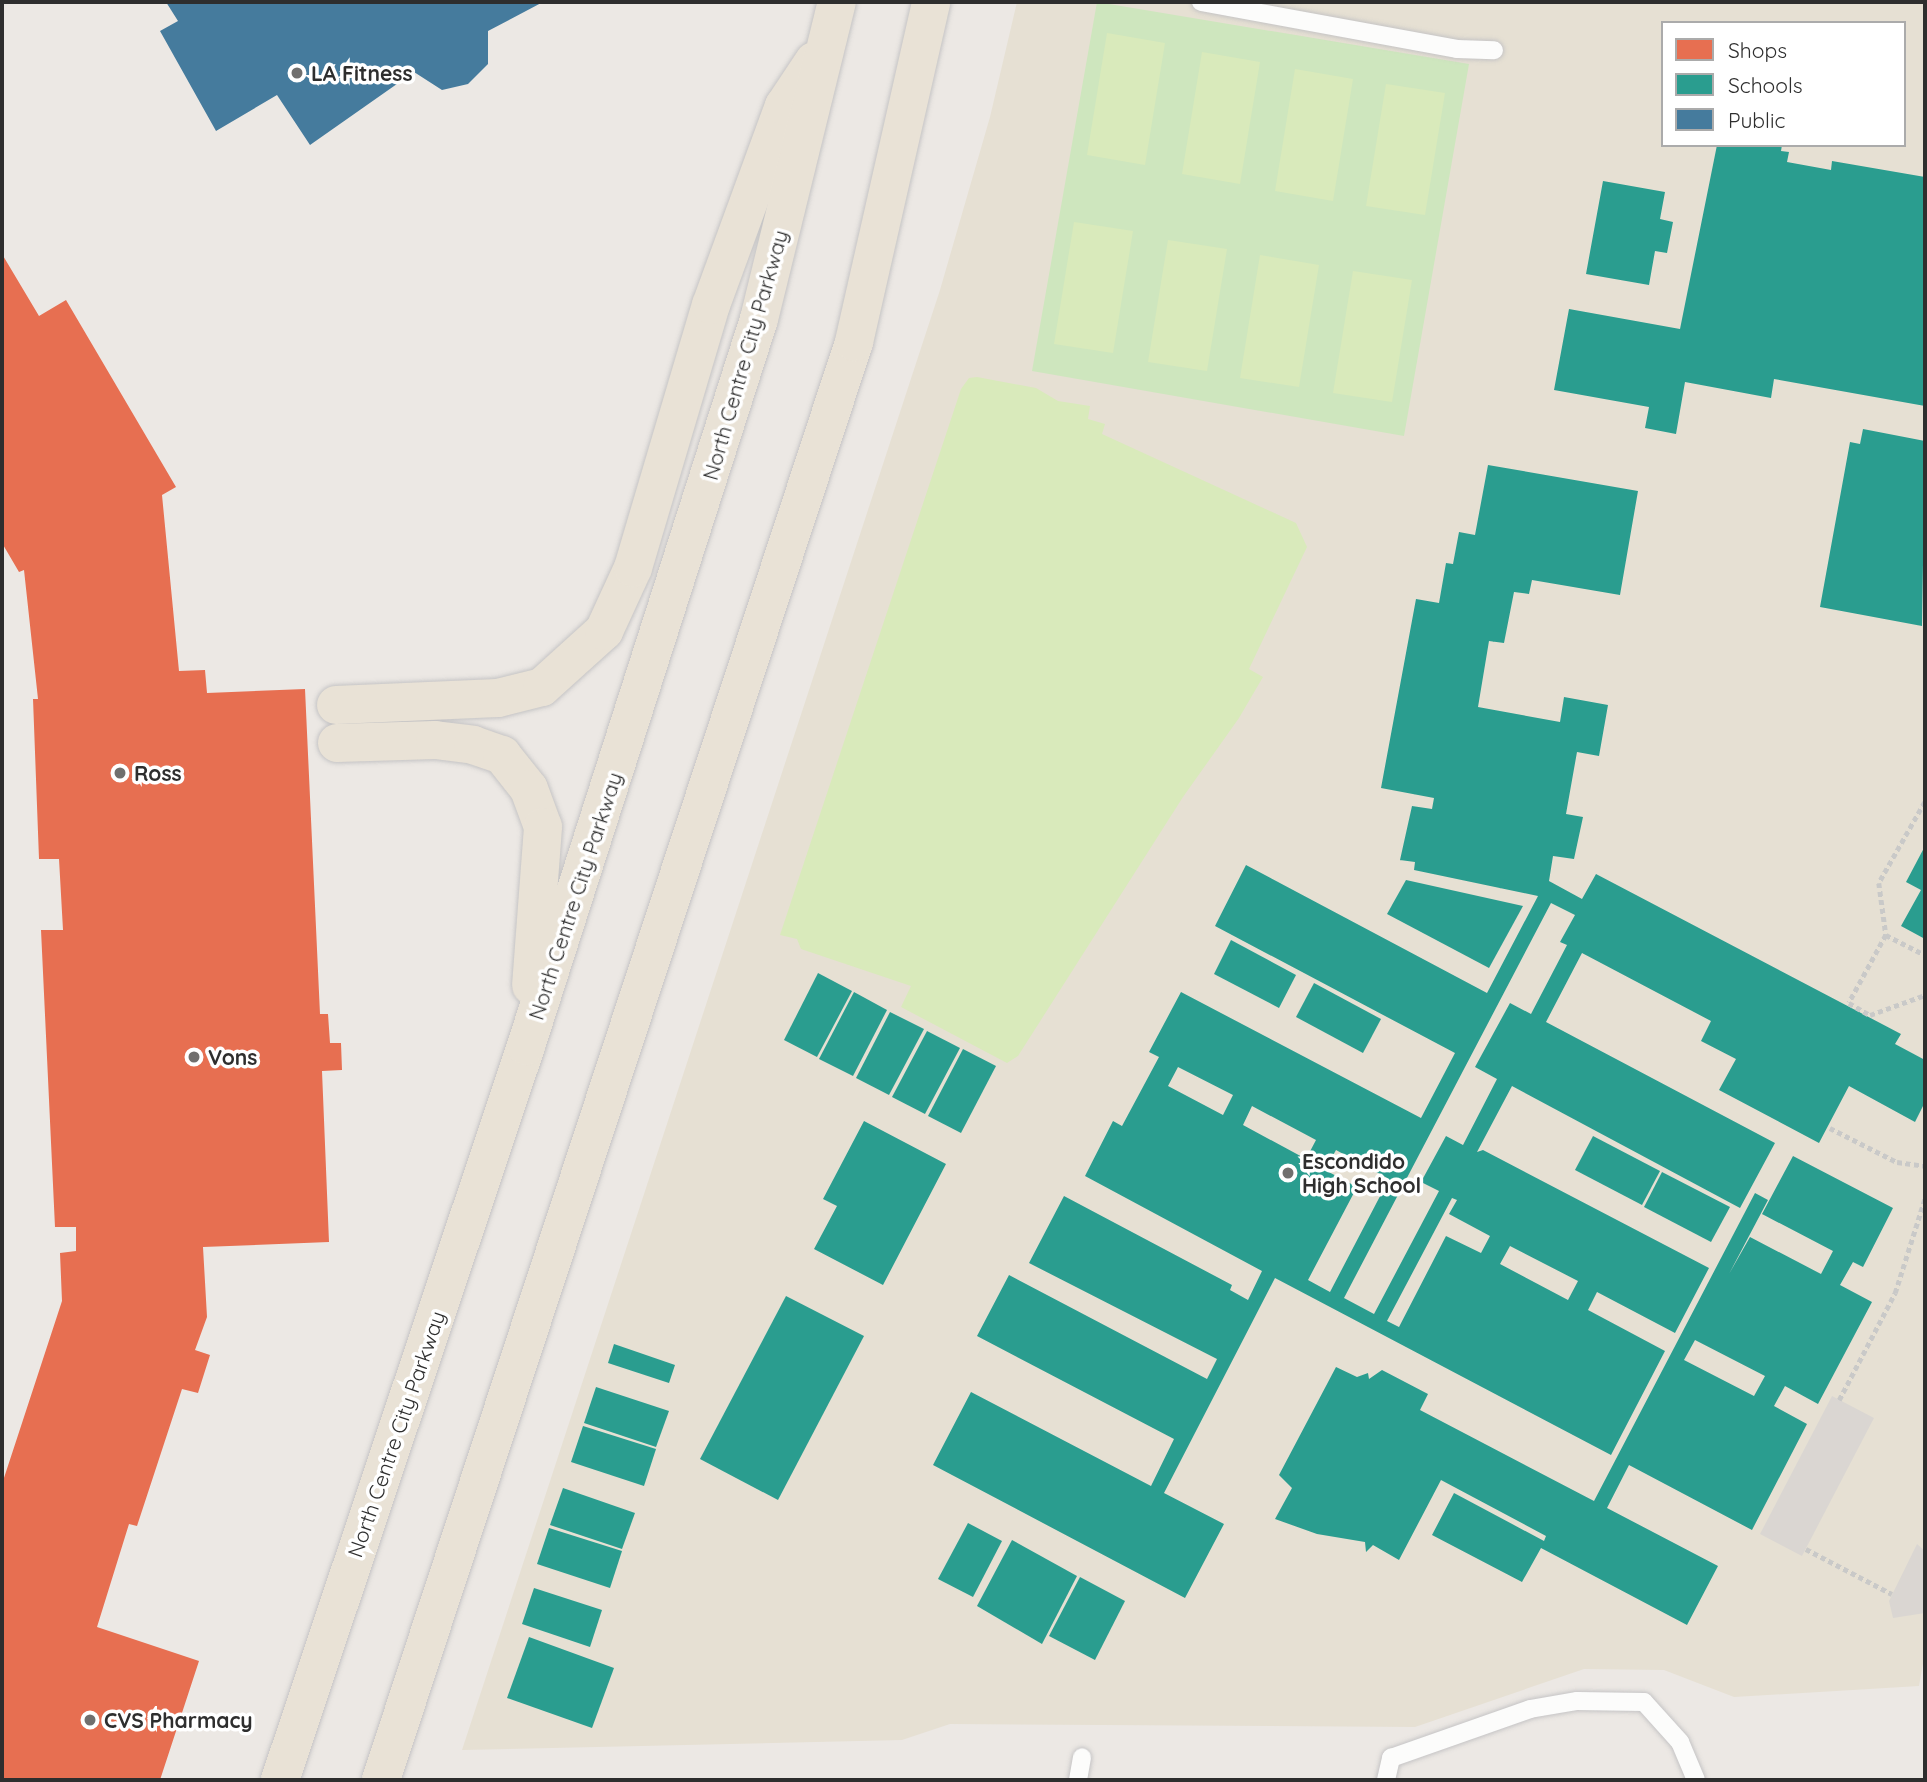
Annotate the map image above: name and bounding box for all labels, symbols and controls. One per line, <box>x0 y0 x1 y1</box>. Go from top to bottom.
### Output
legend <box>1661 21 1906 147</box>
text: Shops <box>1728 37 1787 63</box>
place label: LA Fitness <box>311 60 413 86</box>
marker: LA Fitness <box>289 65 305 81</box>
text: Schools <box>1728 72 1803 98</box>
text: Public <box>1728 107 1785 133</box>
street label: North Centre City Parkway <box>697 227 793 483</box>
place label: Ross <box>134 760 182 786</box>
marker: Ross <box>112 765 128 781</box>
street label: North Centre City Parkway <box>523 769 627 1023</box>
place label: Vons <box>208 1044 257 1070</box>
marker: Vons <box>186 1049 202 1065</box>
place label: Escondido High School <box>1302 1148 1421 1198</box>
marker: Escondido High School <box>1280 1165 1296 1181</box>
street label: North Centre City Parkway <box>342 1308 450 1560</box>
place label: CVS Pharmacy <box>104 1707 253 1733</box>
marker: CVS Pharmacy <box>82 1712 98 1728</box>

